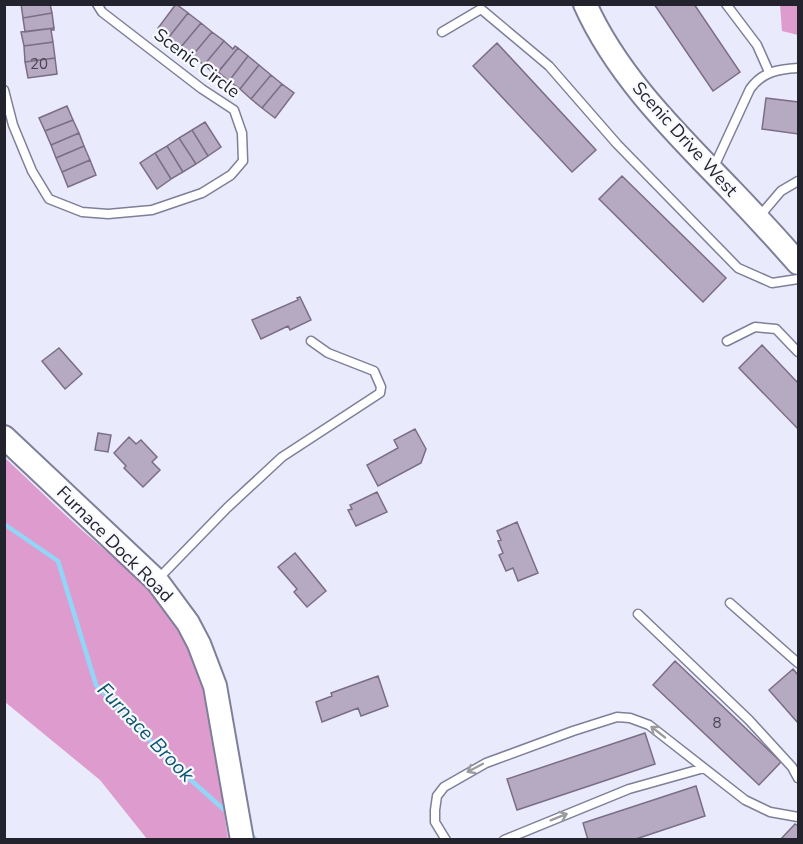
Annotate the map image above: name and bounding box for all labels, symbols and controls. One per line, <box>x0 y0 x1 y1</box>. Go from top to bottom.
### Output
street label: Scenic Circle <box>149 23 245 103</box>
house number: 20 <box>30 54 48 74</box>
street label: Scenic Drive West <box>627 76 743 202</box>
street label: Furnace Dock Road <box>52 481 178 607</box>
water label: Furnace Brook <box>91 677 201 789</box>
house number: 8 <box>712 713 722 733</box>
one-way arrow <box>650 725 666 738</box>
one-way arrow <box>467 763 485 774</box>
one-way arrow <box>549 811 567 822</box>

